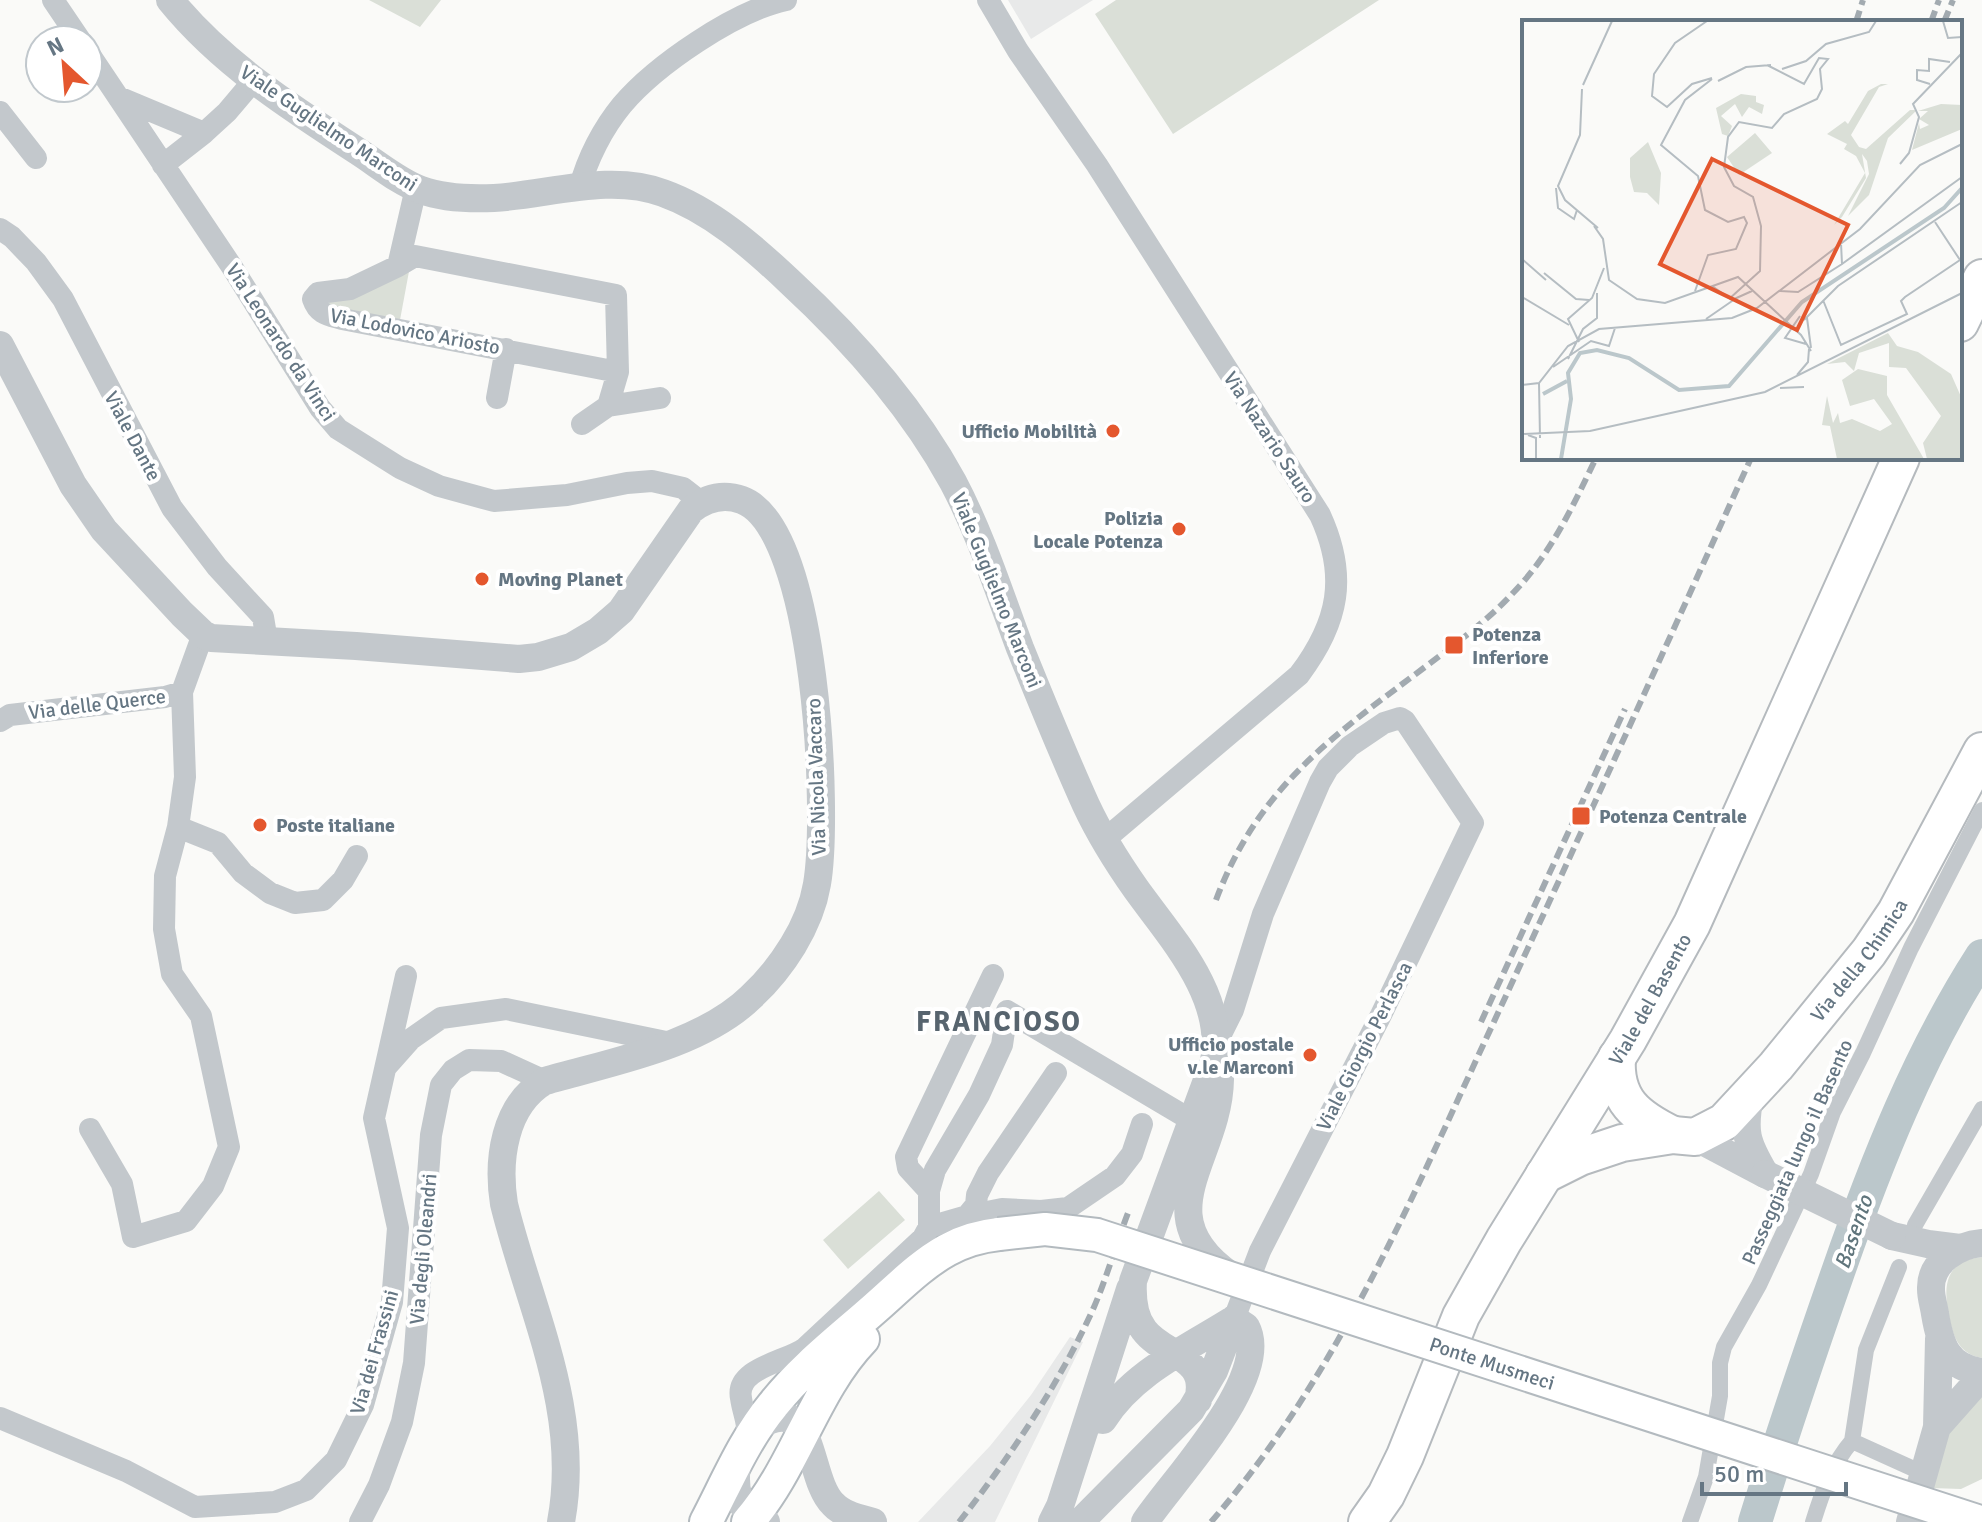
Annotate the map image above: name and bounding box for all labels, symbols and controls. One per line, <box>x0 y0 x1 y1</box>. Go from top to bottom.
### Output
inset map <box>1522 20 1962 460</box>
north arrow <box>24 24 104 104</box>
text: N <box>43 31 68 62</box>
street label: Viale Guglielmo Marconi <box>235 60 422 197</box>
street label: Via Leonardo da Vinci <box>220 259 341 426</box>
street label: Via Lodovico Ariosto <box>328 303 502 360</box>
street label: Via Nazario Sauro <box>1218 367 1321 508</box>
street label: Viale Dante <box>99 387 167 485</box>
place label: Ufficio Mobilità <box>961 419 1097 444</box>
marker: Ufficio Mobilità <box>1104 422 1122 440</box>
street label: Viale Guglielmo Marconi <box>946 489 1047 692</box>
place label: Polizia Locale Potenza <box>1033 506 1163 554</box>
marker: Polizia Locale Potenza <box>1170 520 1188 538</box>
place label: Moving Planet <box>498 567 623 592</box>
marker: Moving Planet <box>473 570 491 588</box>
place label: Potenza Inferiore <box>1472 622 1549 670</box>
marker: Potenza Inferiore <box>1443 634 1465 656</box>
street label: Via delle Querce <box>27 684 167 725</box>
street label: Via Nicola Vaccaro <box>801 698 832 856</box>
place label: Potenza Centrale <box>1599 804 1747 829</box>
marker: Potenza Centrale <box>1570 805 1592 827</box>
place label: Poste italiane <box>276 813 395 838</box>
marker: Poste italiane <box>251 816 269 834</box>
street label: Via della Chimica <box>1805 895 1914 1027</box>
street label: Viale del Basento <box>1603 929 1697 1070</box>
street label: Viale Giorgio Perlasca <box>1311 958 1418 1135</box>
district label: FRANCIOSO <box>916 1005 1082 1039</box>
place label: Ufficio postale v.le Marconi <box>1168 1032 1294 1080</box>
street label: Passeggiata lungo il Basento <box>1736 1036 1858 1268</box>
marker: Ufficio postale v.le Marconi <box>1301 1046 1319 1064</box>
street label: Via degli Oleandri <box>404 1172 443 1326</box>
water label: Basento <box>1828 1192 1878 1272</box>
street label: Via dei Frassini <box>345 1287 404 1417</box>
street label: Ponte Musmeci <box>1426 1332 1558 1396</box>
scale bar <box>1702 1446 1846 1496</box>
text: 50 m <box>1714 1459 1764 1489</box>

